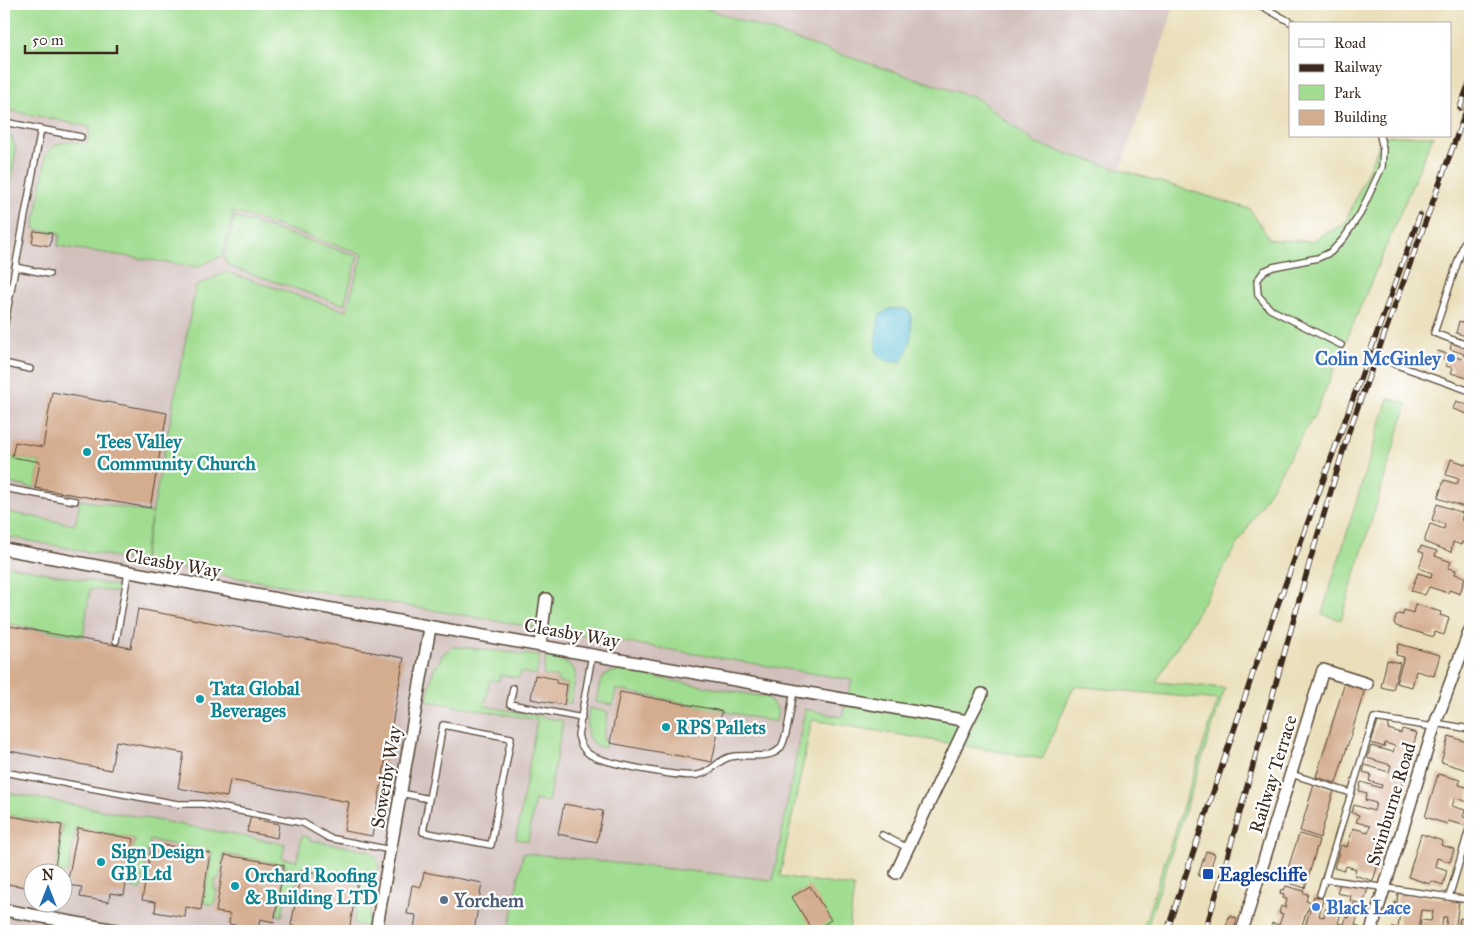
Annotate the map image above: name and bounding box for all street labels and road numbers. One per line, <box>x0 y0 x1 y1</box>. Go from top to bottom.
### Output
street label: Cleasby Way <box>123 543 224 583</box>
street label: Cleasby Way <box>522 613 623 653</box>
street label: Railway Terrace <box>1244 712 1302 836</box>
street label: Sowerby Way <box>366 723 407 830</box>
street label: Swinburne Road <box>1361 739 1421 869</box>

